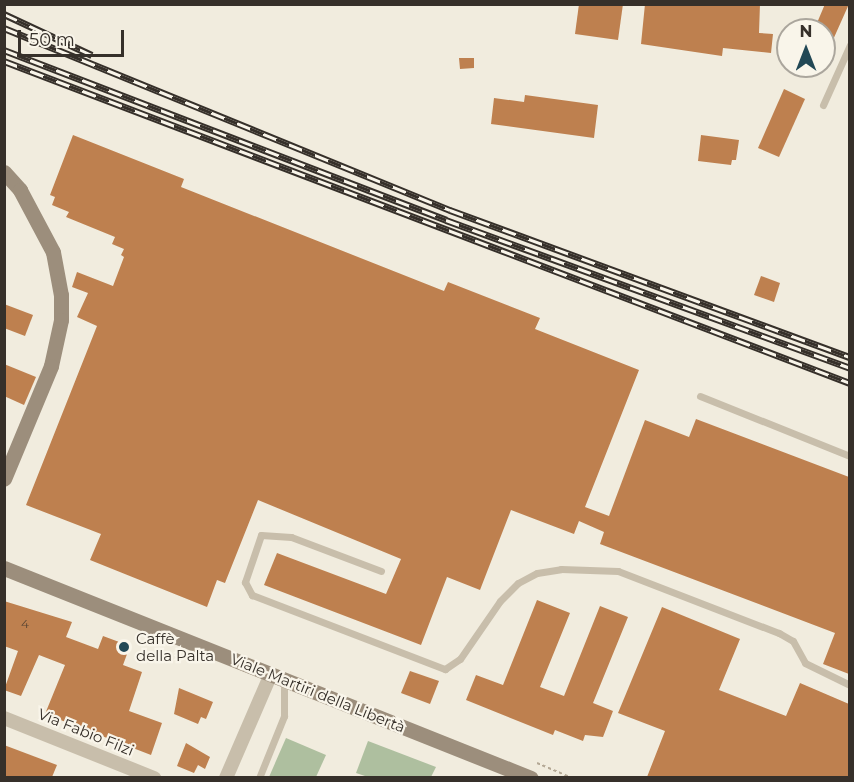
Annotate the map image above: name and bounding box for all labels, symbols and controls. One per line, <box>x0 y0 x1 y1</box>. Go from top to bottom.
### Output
scale bar <box>21 18 128 56</box>
north arrow <box>776 18 836 78</box>
text: N <box>800 22 812 41</box>
text: 50 m <box>29 29 75 51</box>
house number: 4 <box>21 617 29 631</box>
place label: Caffè della Palta <box>136 629 214 664</box>
marker: Caffè della Palta <box>117 640 131 654</box>
street label: Viale Martiri della Libertà <box>228 650 408 736</box>
street label: Via Fabio Filzi <box>35 705 137 759</box>

